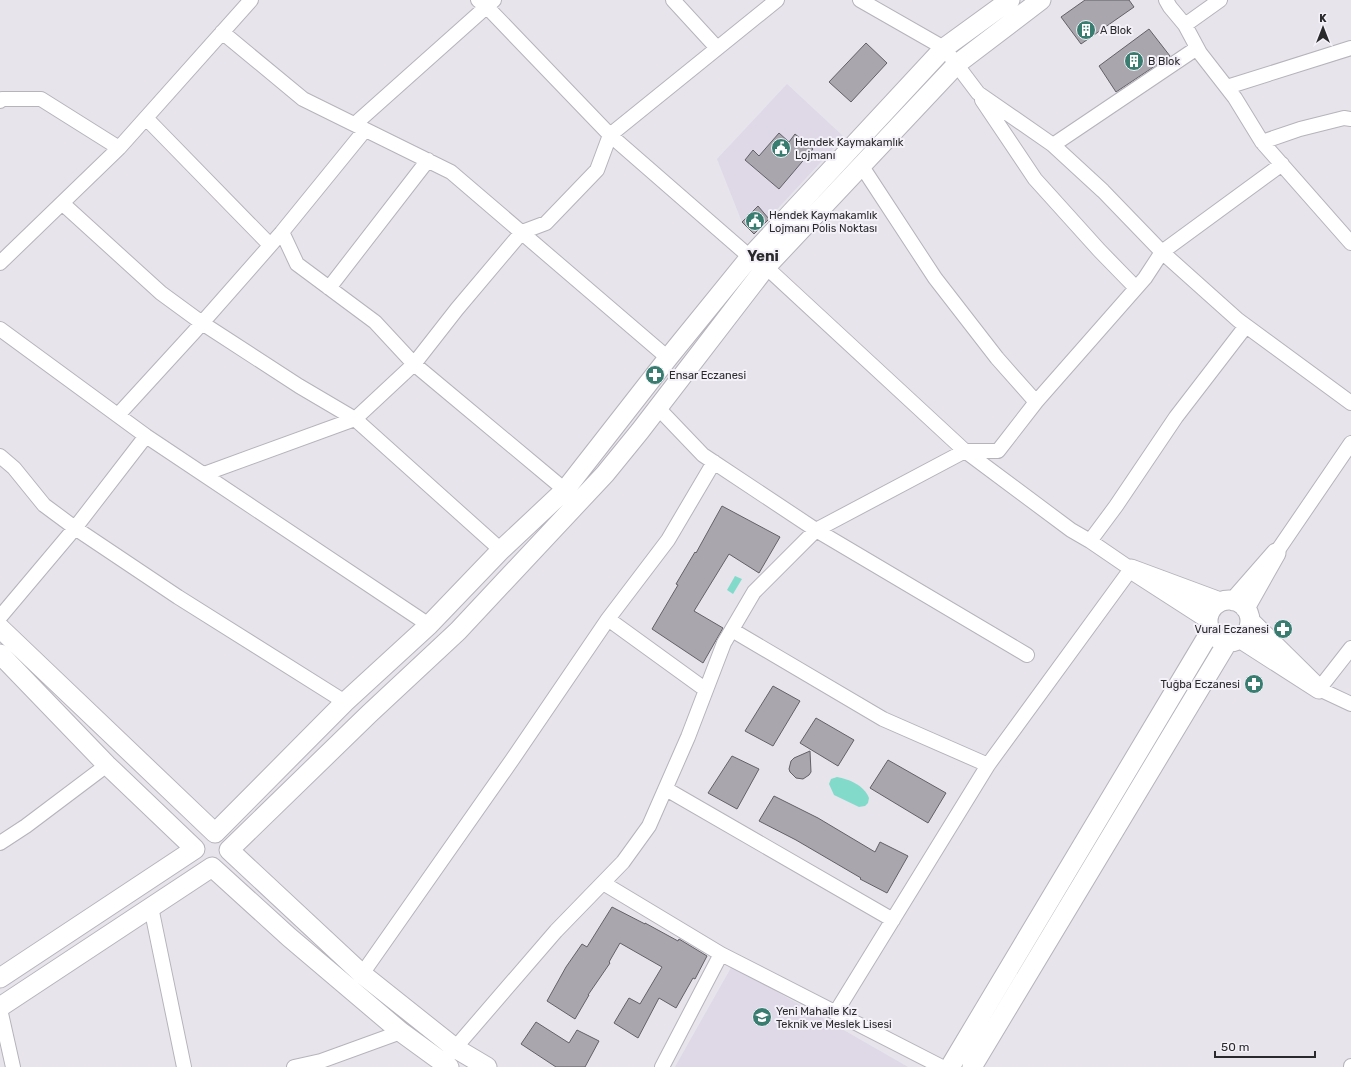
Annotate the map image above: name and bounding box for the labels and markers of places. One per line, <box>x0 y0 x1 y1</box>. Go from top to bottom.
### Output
building icon: A Blok <box>1075 19 1097 41</box>
place label: A Blok <box>1100 24 1132 37</box>
building icon: B Blok <box>1123 50 1145 72</box>
place label: B Blok <box>1148 55 1180 68</box>
place label: Hendek Kaymakamlık Lojmanı <box>795 136 904 162</box>
public building icon: Hendek Kaymakamlık Lojmanı <box>770 137 792 159</box>
place label: Hendek Kaymakamlık Lojmanı Polis Noktası <box>769 209 878 235</box>
public building icon: Hendek Kaymakamlık Lojmanı Polis Noktası <box>744 210 766 232</box>
pharmacy icon: Ensar Eczanesi <box>644 364 666 386</box>
place label: Ensar Eczanesi <box>669 369 746 382</box>
pharmacy icon: Vural Eczanesi <box>1272 618 1294 640</box>
place label: Vural Eczanesi <box>1195 623 1269 636</box>
pharmacy icon: Tuğba Eczanesi <box>1243 673 1265 695</box>
place label: Tuğba Eczanesi <box>1161 678 1240 691</box>
place label: Yeni Mahalle Kız Teknik ve Meslek Lisesi <box>776 1005 892 1031</box>
school or university icon: Yeni Mahalle Kız Teknik ve Meslek Lisesi <box>751 1006 773 1028</box>

